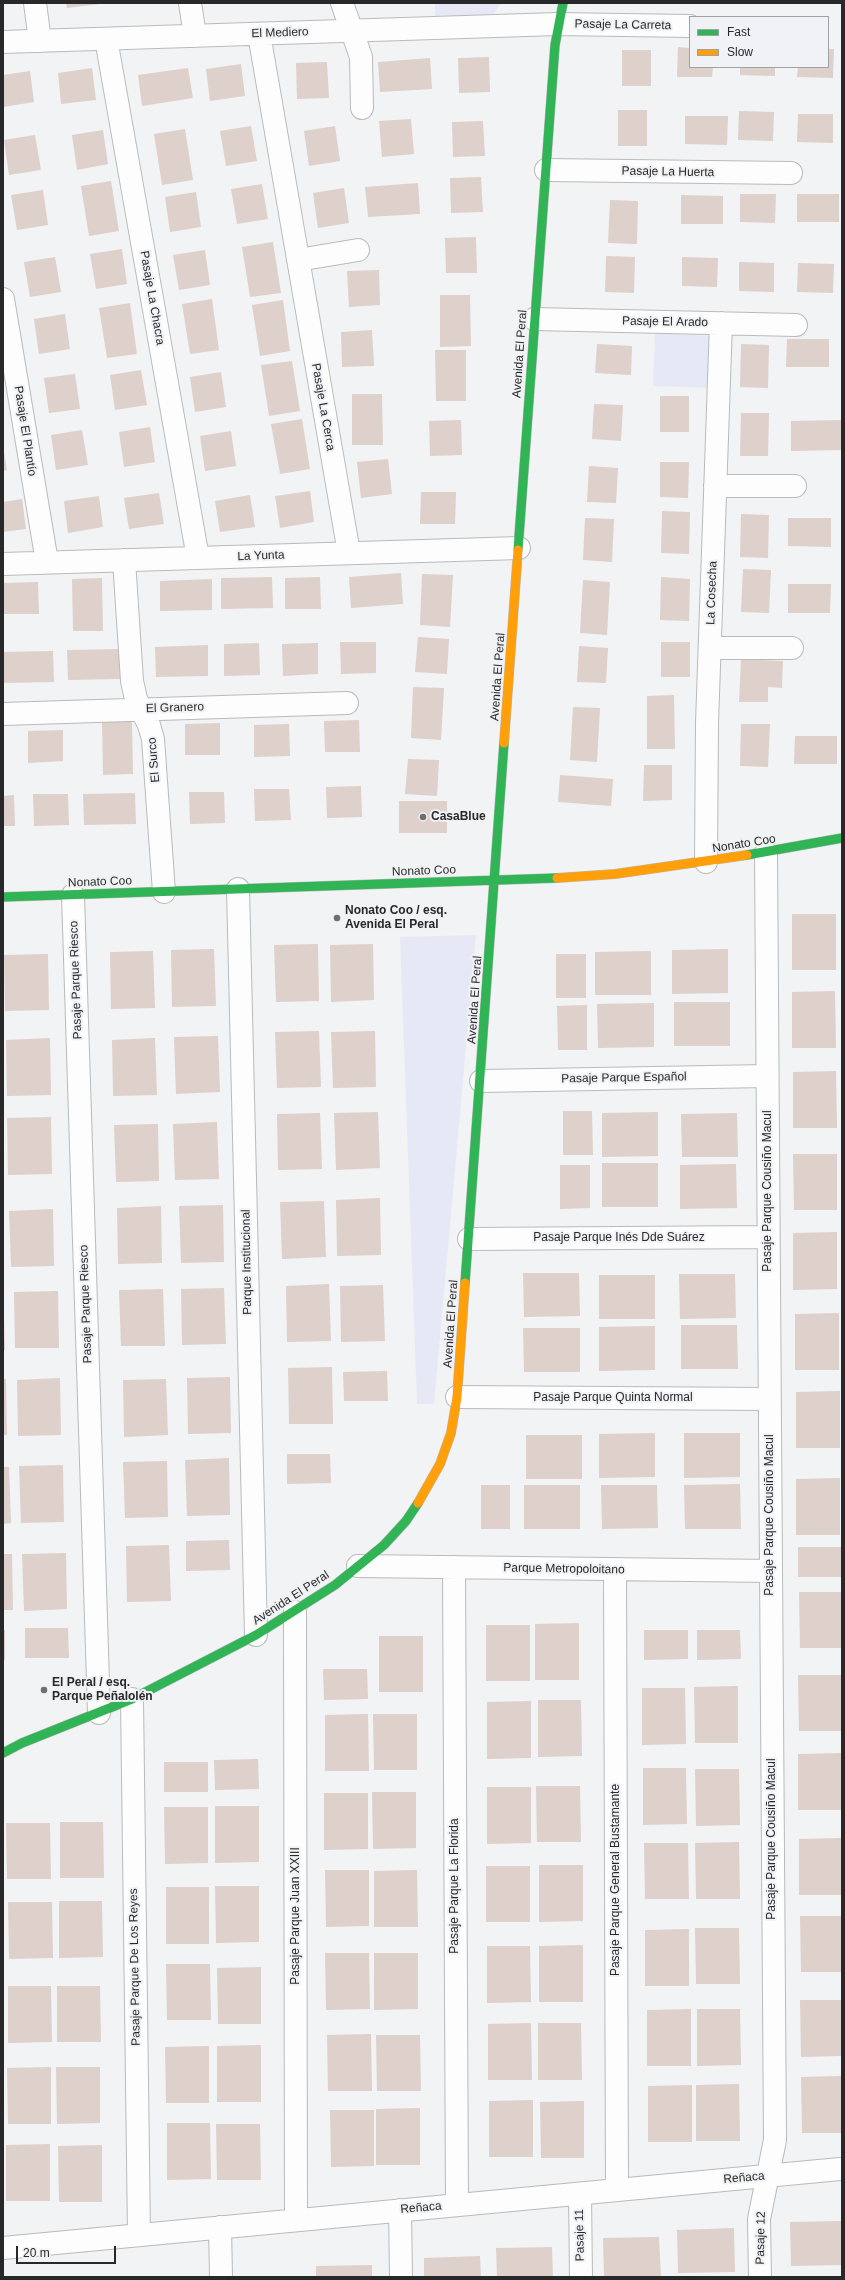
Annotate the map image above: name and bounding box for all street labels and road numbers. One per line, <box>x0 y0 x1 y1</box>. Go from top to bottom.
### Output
street label: Pasaje La Carreta <box>575 17 671 33</box>
street label: El Mediero <box>251 25 309 41</box>
street label: Pasaje La Huerta <box>622 164 714 180</box>
street label: Pasaje La Chacra <box>137 250 167 346</box>
street label: Avenida El Peral <box>510 309 530 399</box>
street label: Pasaje El Arado <box>622 314 708 330</box>
street label: Pasaje La Cerca <box>308 362 338 452</box>
street label: Pasaje El Plantío <box>11 385 39 477</box>
street label: La Yunta <box>237 548 285 564</box>
street label: La Cosecha <box>704 561 720 625</box>
street label: Avenida El Peral <box>488 632 508 722</box>
street label: El Granero <box>146 700 204 716</box>
street label: El Surco <box>145 737 163 783</box>
street label: Nonato Coo <box>711 832 777 856</box>
street label: Nonato Coo <box>392 863 456 879</box>
street label: Nonato Coo <box>68 874 132 890</box>
street label: Pasaje Parque Riesco <box>67 920 85 1040</box>
street label: Avenida El Peral <box>465 955 485 1045</box>
street label: Pasaje Parque Español <box>561 1070 687 1086</box>
street label: Pasaje Parque Cousiño Macul <box>761 1110 775 1272</box>
street label: Parque Institucional <box>239 1209 255 1315</box>
street label: Pasaje Parque Inés Dde Suárez <box>533 1231 705 1245</box>
street label: Pasaje Parque Riesco <box>77 1244 95 1364</box>
street label: Avenida El Peral <box>441 1279 461 1369</box>
street label: Pasaje Parque Quinta Normal <box>533 1391 693 1405</box>
street label: Pasaje Parque Cousiño Macul <box>763 1434 777 1596</box>
street label: Parque Metropoloitano <box>503 1561 625 1577</box>
street label: Avenida El Peral <box>250 1568 332 1628</box>
street label: Pasaje Parque Cousiño Macul <box>765 1758 779 1920</box>
street label: Pasaje Parque General Bustamante <box>609 1784 623 1976</box>
street label: Pasaje Parque La Florida <box>448 1818 462 1954</box>
street label: Pasaje Parque Juan XXIII <box>289 1847 303 1985</box>
street label: Pasaje Parque De Los Reyes <box>126 1888 144 2046</box>
street label: Reñaca <box>723 2169 765 2187</box>
street label: Reñaca <box>400 2199 442 2217</box>
street label: Pasaje 11 <box>572 2209 588 2261</box>
street label: Pasaje 12 <box>753 2211 769 2265</box>

